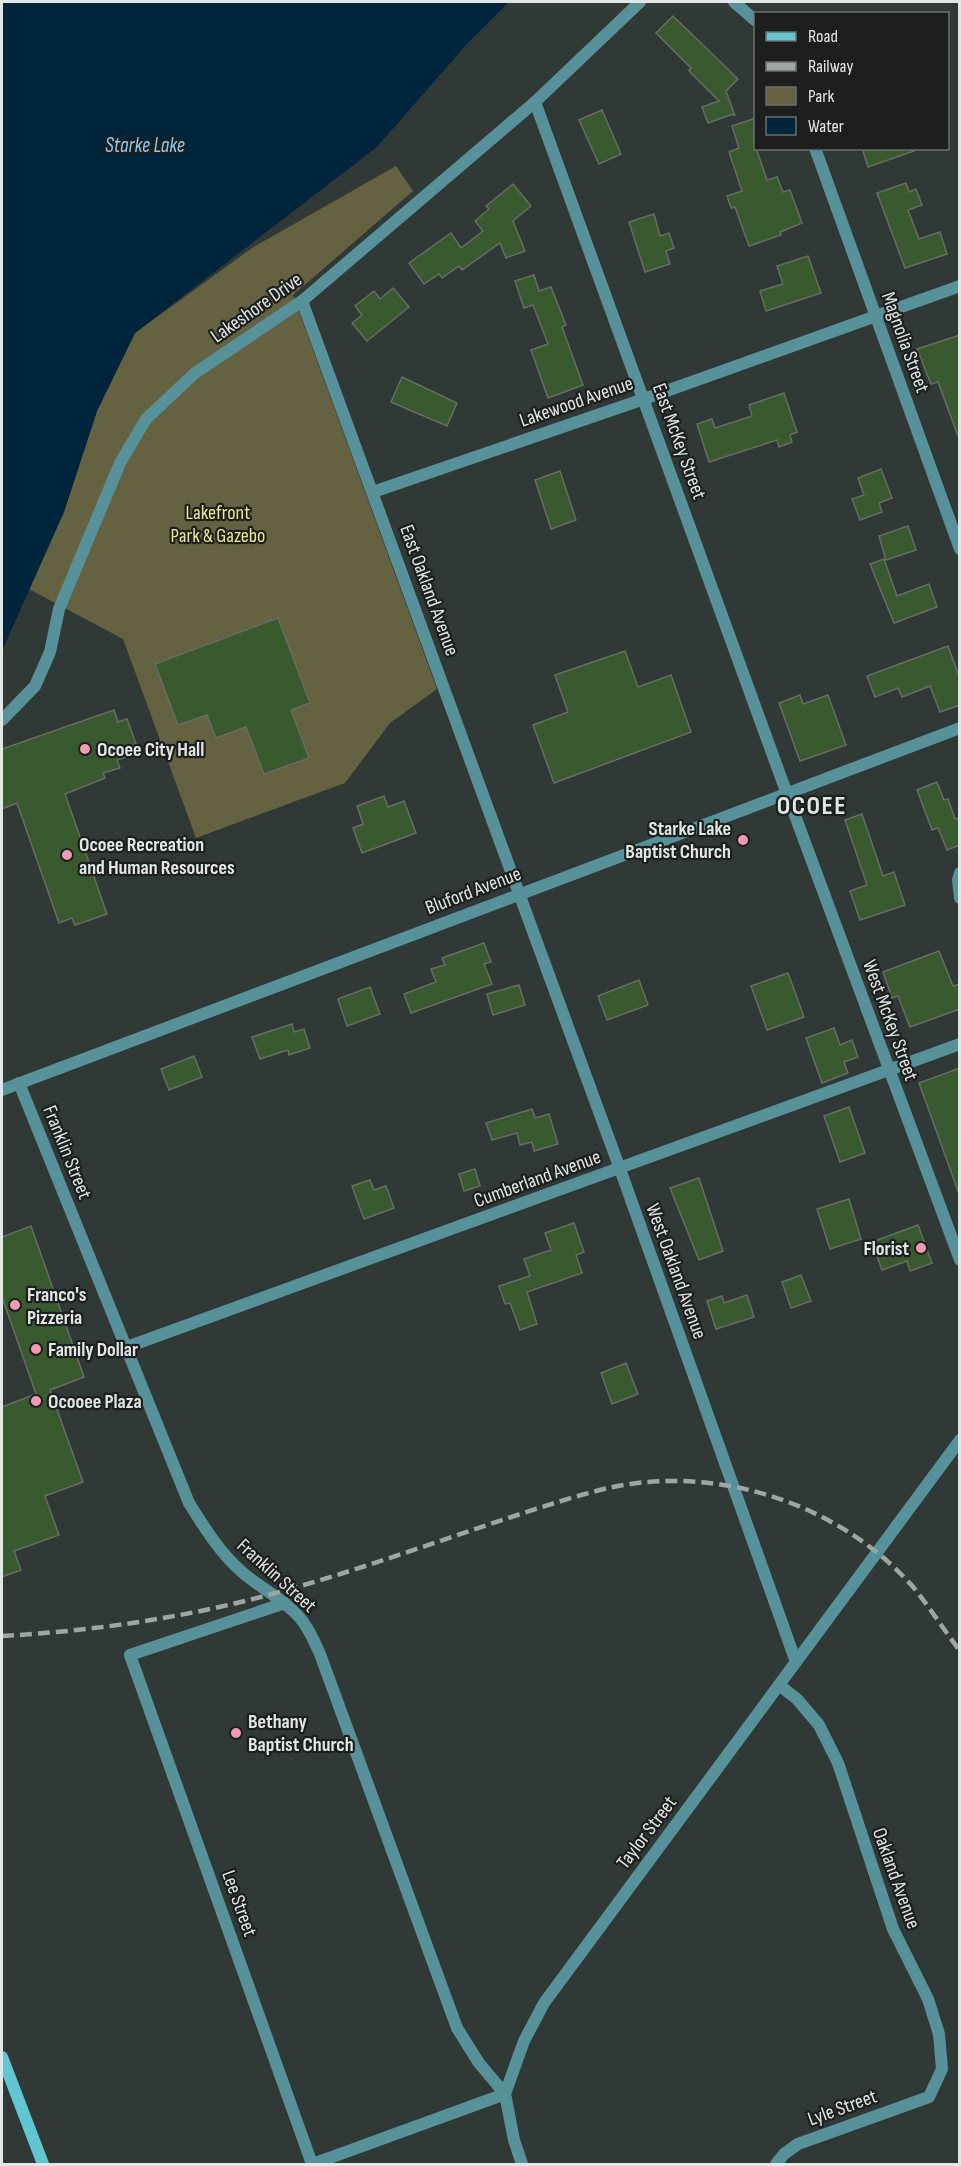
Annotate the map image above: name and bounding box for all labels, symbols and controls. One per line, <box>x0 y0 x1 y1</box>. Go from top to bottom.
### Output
legend <box>754 12 949 150</box>
text: Road <box>808 26 838 47</box>
text: Railway <box>808 56 853 77</box>
text: Park <box>808 86 834 107</box>
text: Water <box>808 116 844 137</box>
water label: Starke Lake <box>105 133 185 158</box>
street label: Lakeshore Drive <box>206 268 307 348</box>
street label: Magnolia Street <box>876 289 934 396</box>
street label: Lakewood Avenue <box>516 371 636 433</box>
street label: East McKey Street <box>647 380 711 503</box>
park label: Lakefront Park & Gazebo <box>171 501 265 548</box>
street label: East Oakland Avenue <box>394 522 464 659</box>
place label: Ocoee City Hall <box>97 738 204 762</box>
marker: Ocoee City Hall <box>78 742 92 756</box>
district label: OCOEE <box>777 791 847 822</box>
place label: Starke Lake Baptist Church <box>625 817 731 864</box>
place label: Ocoee Recreation and Human Resources <box>79 833 235 880</box>
marker: Starke Lake Baptist Church <box>736 833 750 847</box>
marker: Ocoee Recreation and Human Resources <box>60 848 74 862</box>
street label: Bluford Avenue <box>422 862 525 920</box>
street label: West McKey Street <box>857 957 923 1084</box>
street label: Franklin Street <box>37 1102 97 1203</box>
street label: Cumberland Avenue <box>471 1145 604 1213</box>
street label: West Oakland Avenue <box>640 1200 712 1342</box>
place label: Florist <box>864 1237 909 1261</box>
marker: Florist <box>914 1241 928 1255</box>
place label: Franco's Pizzeria <box>27 1283 87 1330</box>
marker: Franco's Pizzeria <box>8 1298 22 1312</box>
place label: Family Dollar <box>48 1338 138 1362</box>
marker: Family Dollar <box>29 1342 43 1356</box>
place label: Ocooee Plaza <box>48 1390 142 1414</box>
marker: Ocooee Plaza <box>29 1394 43 1408</box>
street label: Franklin Street <box>232 1534 321 1618</box>
place label: Bethany Baptist Church <box>248 1710 354 1757</box>
marker: Bethany Baptist Church <box>229 1726 243 1740</box>
street label: Taylor Street <box>612 1791 682 1874</box>
street label: Oakland Avenue <box>867 1825 925 1932</box>
street label: Lee Street <box>216 1867 262 1940</box>
street label: Lyle Street <box>804 2084 880 2131</box>

